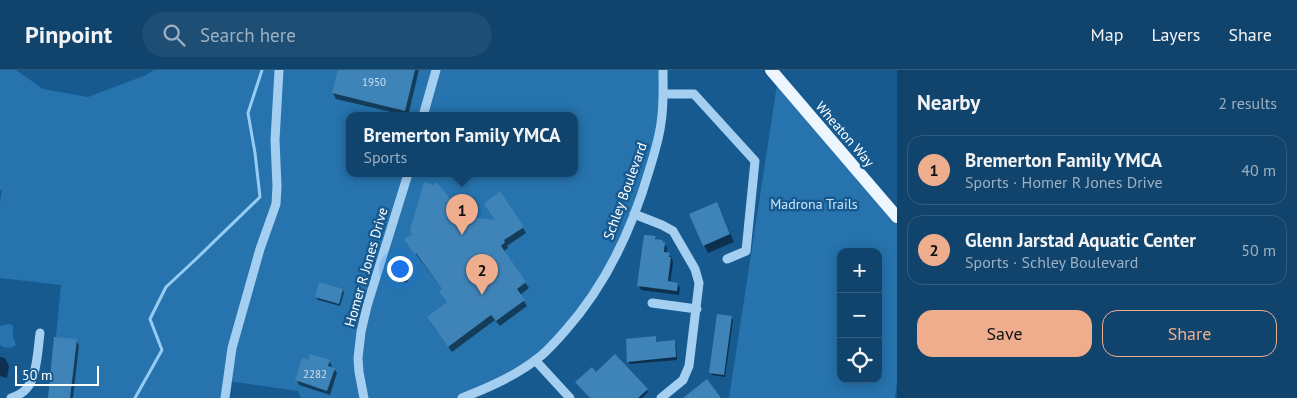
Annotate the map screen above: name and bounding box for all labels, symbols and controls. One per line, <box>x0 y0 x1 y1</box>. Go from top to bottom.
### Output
search box <box>142 12 492 57</box>
text: Pinpoint <box>25 19 112 50</box>
icon: search <box>160 21 188 49</box>
text: Search here <box>200 23 296 47</box>
text: Map <box>1091 23 1123 46</box>
text: Layers <box>1151 23 1200 46</box>
text: Share <box>1228 23 1272 46</box>
house number: 1950 <box>362 75 386 89</box>
text: Nearby <box>917 89 980 116</box>
text: 2 results <box>1218 93 1277 113</box>
street label: Wheaton Way <box>812 98 879 171</box>
popup <box>346 112 578 177</box>
text: Bremerton Family YMCA <box>363 123 561 147</box>
street label: Schley Boulevard <box>599 140 651 242</box>
text: Sports <box>363 147 407 167</box>
text: Bremerton Family YMCA <box>965 148 1162 172</box>
text: 1 <box>929 160 939 180</box>
text: 40 m <box>1241 160 1276 180</box>
text: Sports · Homer R Jones Drive <box>965 172 1163 192</box>
pin: 1 <box>446 194 478 235</box>
park label: Madrona Trails <box>770 195 858 213</box>
street label: Homer R Jones Drive <box>340 205 392 329</box>
text: Glenn Jarstad Aquatic Center <box>965 228 1196 252</box>
text: 2 <box>929 240 939 260</box>
text: 50 m <box>1241 240 1276 260</box>
map controls <box>837 248 882 383</box>
button: + <box>837 248 882 293</box>
text: Sports · Schley Boulevard <box>965 252 1138 272</box>
pin: 2 <box>466 254 498 295</box>
your location <box>387 256 413 282</box>
button: − <box>837 293 882 338</box>
button: Save <box>917 310 1092 357</box>
button: Share <box>1102 310 1277 357</box>
button: locate <box>837 338 882 383</box>
scale bar <box>15 363 99 386</box>
text: 50 m <box>22 366 52 384</box>
house number: 2282 <box>303 367 327 381</box>

